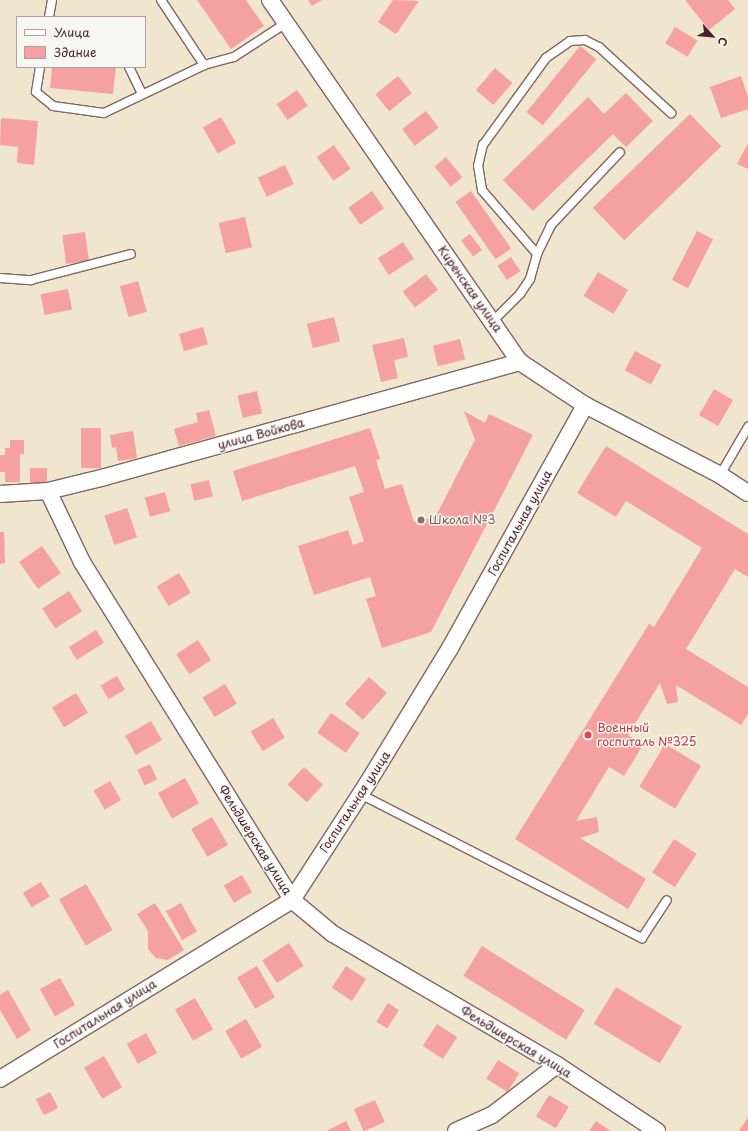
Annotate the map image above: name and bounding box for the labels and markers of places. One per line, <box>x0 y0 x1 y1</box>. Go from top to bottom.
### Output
place label: Школа №3 <box>429 513 496 527</box>
marker: Школа №3 <box>416 515 426 525</box>
place label: Военный госпиталь №325 <box>597 721 697 749</box>
marker: Военный госпиталь №325 <box>582 729 594 741</box>

